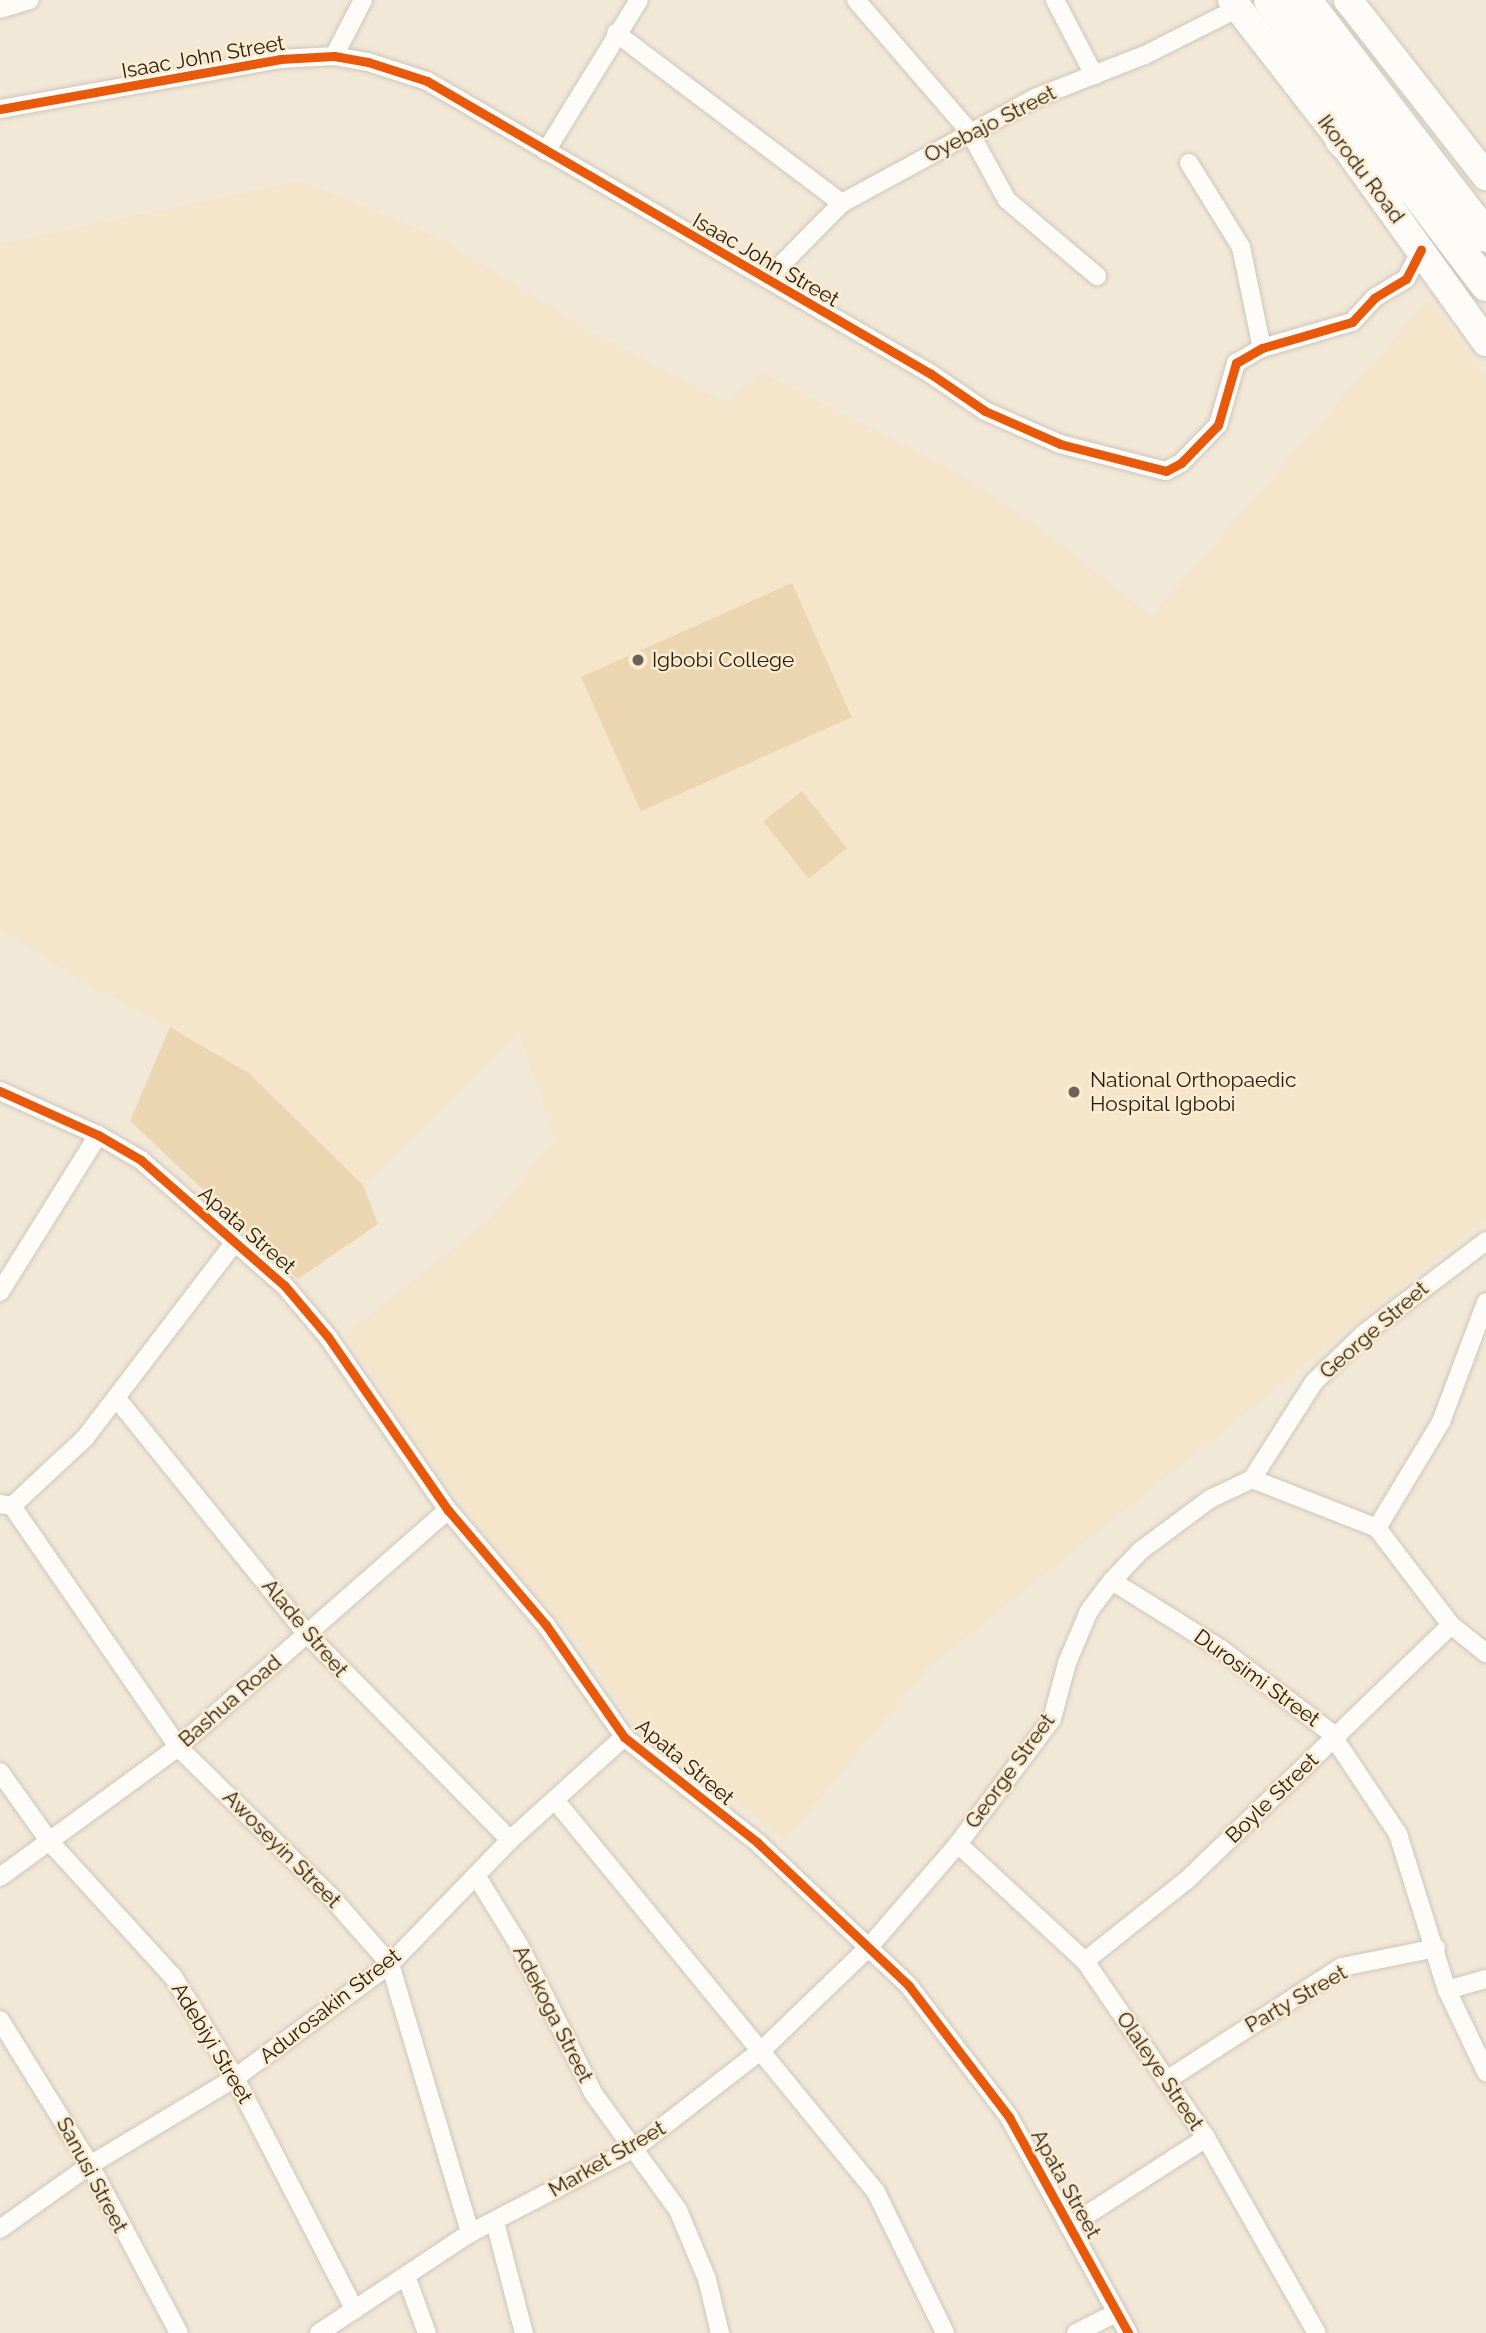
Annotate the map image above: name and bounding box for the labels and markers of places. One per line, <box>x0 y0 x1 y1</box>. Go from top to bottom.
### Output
place label: Igbobi College <box>652 647 794 673</box>
marker: Igbobi College <box>630 652 646 668</box>
place label: National Orthopaedic Hospital Igbobi <box>1090 1067 1297 1117</box>
marker: National Orthopaedic Hospital Igbobi <box>1064 1082 1084 1102</box>

